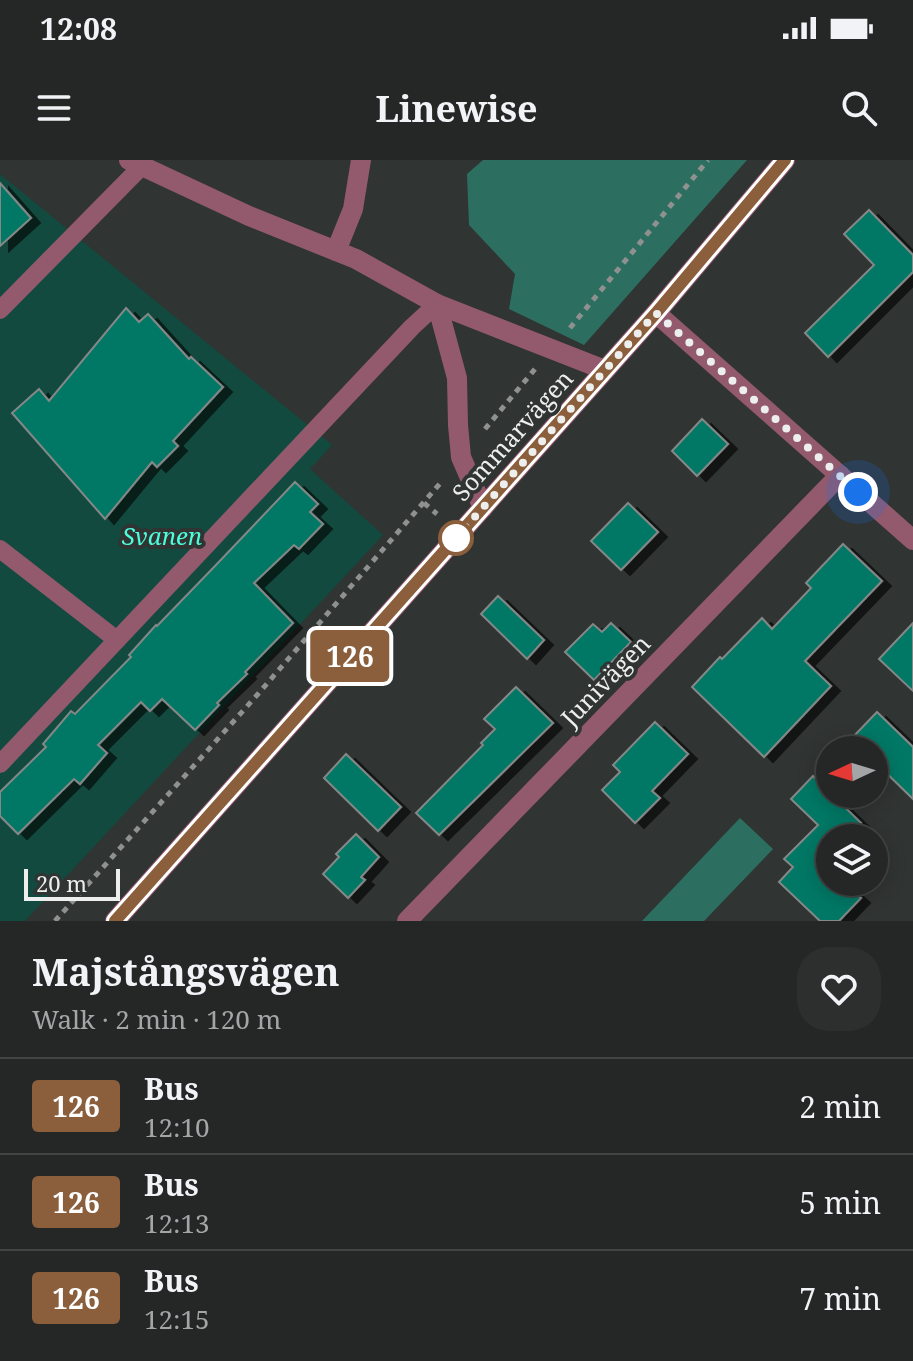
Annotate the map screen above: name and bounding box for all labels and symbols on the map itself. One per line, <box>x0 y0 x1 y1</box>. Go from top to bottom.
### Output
street label: Sommarvägen <box>444 362 580 508</box>
your location <box>838 472 878 512</box>
park label: Svanen <box>122 519 202 552</box>
unlabelled marker <box>439 521 473 555</box>
street label: Junivägen <box>552 627 657 734</box>
line badge: 126 <box>304 630 396 682</box>
north arrow <box>816 736 888 808</box>
scale bar <box>24 865 120 901</box>

